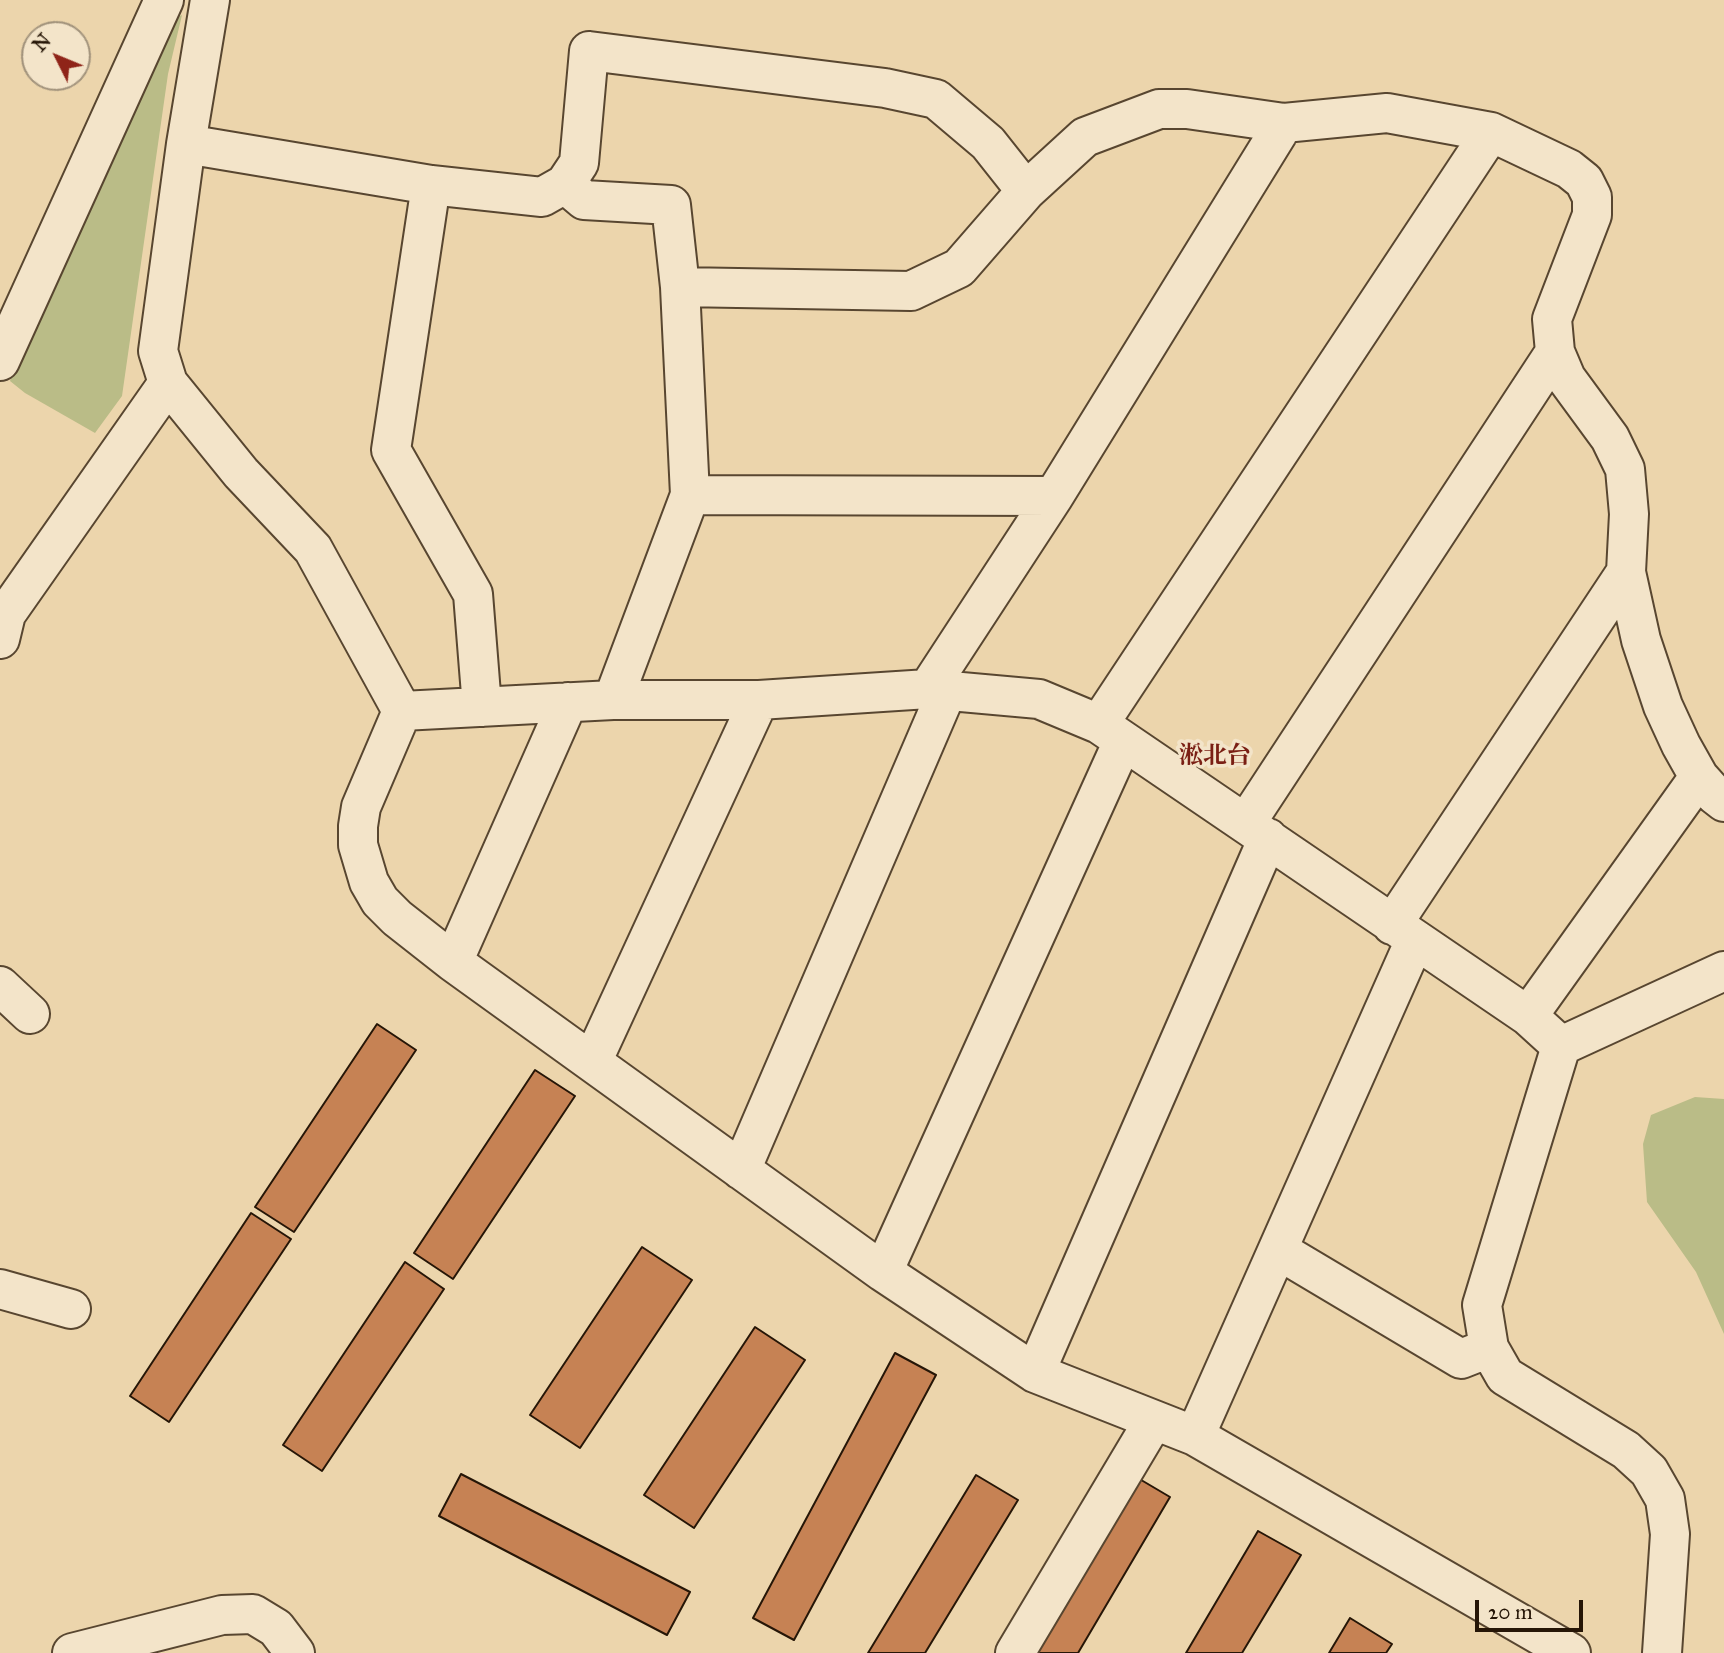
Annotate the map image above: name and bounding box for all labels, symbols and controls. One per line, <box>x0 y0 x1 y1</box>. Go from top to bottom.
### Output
north arrow <box>21 21 91 91</box>
text: N <box>28 29 56 56</box>
district label: 淞北台 <box>1179 743 1251 771</box>
scale bar <box>1479 1586 1588 1630</box>
text: 20 m <box>1488 1599 1533 1625</box>

